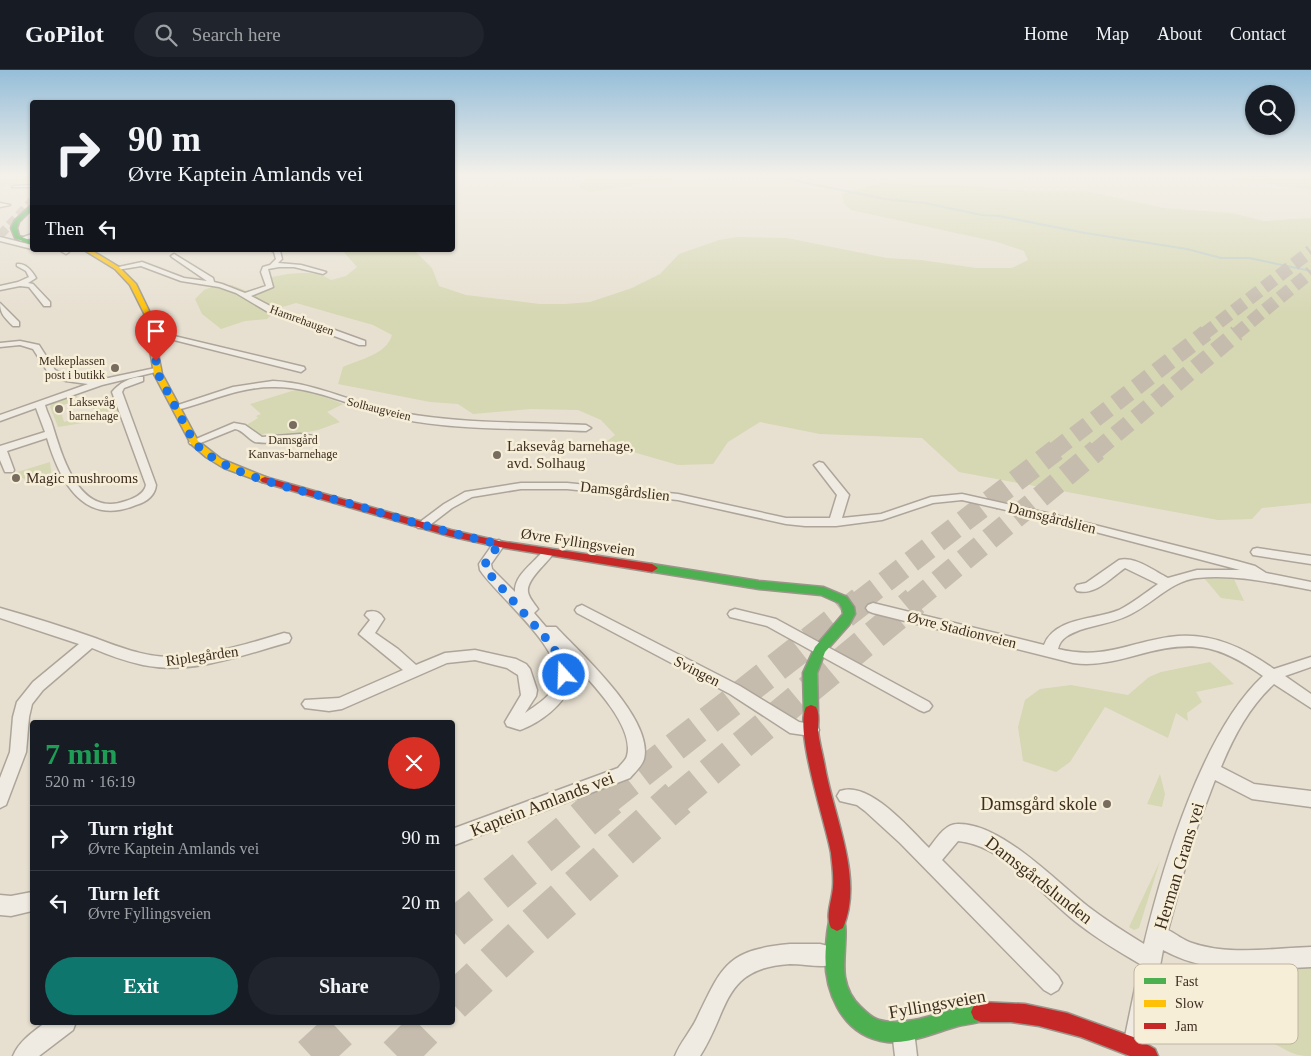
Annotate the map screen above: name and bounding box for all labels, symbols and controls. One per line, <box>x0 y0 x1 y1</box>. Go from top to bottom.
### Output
search box <box>134 12 484 57</box>
text: GoPilot <box>25 21 104 47</box>
icon: search <box>152 21 180 49</box>
text: Search here <box>192 24 281 45</box>
text: Home <box>1024 24 1068 44</box>
text: Map <box>1096 24 1129 44</box>
text: About <box>1157 24 1202 44</box>
text: Contact <box>1230 24 1286 44</box>
map controls <box>1245 85 1295 135</box>
button: search <box>1245 85 1295 135</box>
icon: right <box>45 120 110 185</box>
text: 90 m <box>128 120 201 159</box>
text: Øvre Kaptein Amlands vei <box>128 161 363 186</box>
icon: left <box>94 215 122 243</box>
text: Then <box>45 218 84 239</box>
street label: Hamrehaugen <box>268 302 336 338</box>
pin <box>135 310 177 361</box>
icon: arrive <box>142 317 170 345</box>
place label: Melkeplassen post i butikk <box>39 354 105 382</box>
marker: Melkeplassen post i butikk <box>109 362 121 374</box>
street label: Solhaugveien <box>346 394 412 424</box>
place label: Laksevåg barnehage <box>69 395 118 423</box>
marker: Laksevåg barnehage <box>53 403 65 415</box>
marker: Damsgård Kanvas-barnehage <box>287 419 299 431</box>
place label: Damsgård Kanvas-barnehage <box>248 433 338 461</box>
place label: Laksevåg barnehage, avd. Solhaug <box>507 438 634 471</box>
marker: Laksevåg barnehage, avd. Solhaug <box>491 449 503 461</box>
place label: Magic mushrooms <box>26 470 138 486</box>
marker: Magic mushrooms <box>10 472 22 484</box>
street label: Damsgårdslien <box>579 478 671 504</box>
street label: Damsgårdslien <box>1006 499 1098 537</box>
street label: Øvre Fyllingsveien <box>520 525 637 559</box>
street label: Øvre Stadionveien <box>906 609 1019 651</box>
street label: Riplegården <box>165 643 240 669</box>
position arrow <box>537 648 589 700</box>
street label: Svingen <box>671 653 723 690</box>
text: 7 min <box>45 737 118 770</box>
button: close <box>388 737 440 789</box>
street label: Kaptein Amlands vei <box>467 767 617 841</box>
text: 520 m · 16:19 <box>45 773 135 790</box>
place label: Damsgård skole <box>981 794 1097 814</box>
marker: Damsgård skole <box>1101 798 1113 810</box>
street label: Herman Grans vei <box>1150 800 1208 932</box>
text: Turn right <box>88 818 173 839</box>
icon: right <box>45 824 73 852</box>
text: 90 m <box>401 827 440 848</box>
street label: Damsgårdslunden <box>982 832 1096 928</box>
text: Øvre Kaptein Amlands vei <box>88 840 259 857</box>
text: Turn left <box>88 883 160 904</box>
icon: left <box>45 889 73 917</box>
text: 20 m <box>401 892 440 913</box>
text: Øvre Fyllingsveien <box>88 905 211 922</box>
button: Exit <box>45 957 238 1015</box>
button: Share <box>248 957 440 1015</box>
legend <box>1134 964 1298 1044</box>
text: Fast <box>1175 974 1198 989</box>
street label: Fyllingsveien <box>887 986 987 1022</box>
text: Slow <box>1175 996 1205 1011</box>
text: Jam <box>1175 1019 1198 1034</box>

